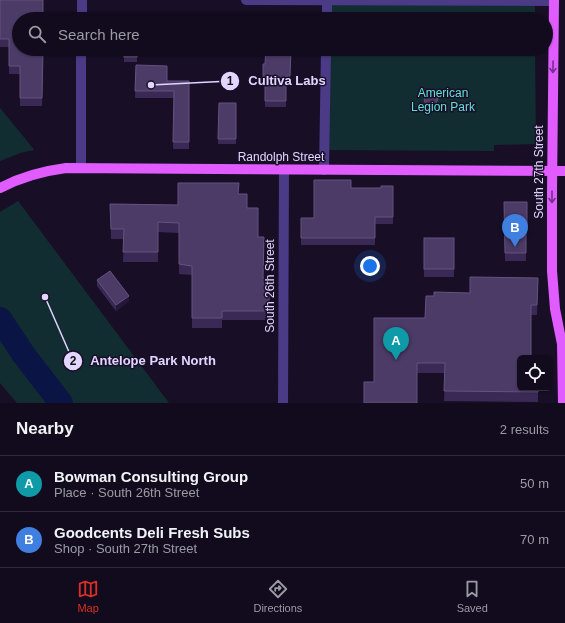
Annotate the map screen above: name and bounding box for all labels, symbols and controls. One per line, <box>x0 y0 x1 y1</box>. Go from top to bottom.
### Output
search box <box>12 12 553 56</box>
icon: search <box>26 23 48 45</box>
text: Search here <box>58 26 140 43</box>
one-way arrow <box>549 60 557 73</box>
callout: Cultiva Labs <box>220 68 334 93</box>
text: Cultiva Labs <box>248 73 326 88</box>
text: 1 <box>227 74 234 88</box>
park label: American Legion Park <box>411 86 476 114</box>
street label: South 27th Street <box>532 125 546 219</box>
street label: Randolph Street <box>238 150 325 164</box>
one-way arrow <box>548 190 556 203</box>
pin: B <box>502 214 528 247</box>
street label: South 26th Street <box>263 239 277 333</box>
your location <box>360 256 380 276</box>
pin: A <box>383 327 409 360</box>
callout: Antelope Park North <box>63 348 224 373</box>
text: Antelope Park North <box>90 353 216 368</box>
text: 2 <box>70 354 77 368</box>
map controls <box>517 355 553 391</box>
button: locate <box>517 355 553 391</box>
text: Nearby <box>16 419 74 438</box>
text: 2 results <box>500 422 549 437</box>
text: Bowman Consulting Group <box>54 468 248 485</box>
text: A <box>24 476 34 491</box>
text: 50 m <box>520 476 549 491</box>
text: Place · South 26th Street <box>54 485 199 500</box>
text: Goodcents Deli Fresh Subs <box>54 524 250 541</box>
text: B <box>24 532 34 547</box>
text: 70 m <box>520 532 549 547</box>
text: Shop · South 27th Street <box>54 541 197 556</box>
tab: Map <box>77 578 99 614</box>
tab: Directions <box>253 578 302 614</box>
tab: Saved <box>457 578 488 614</box>

